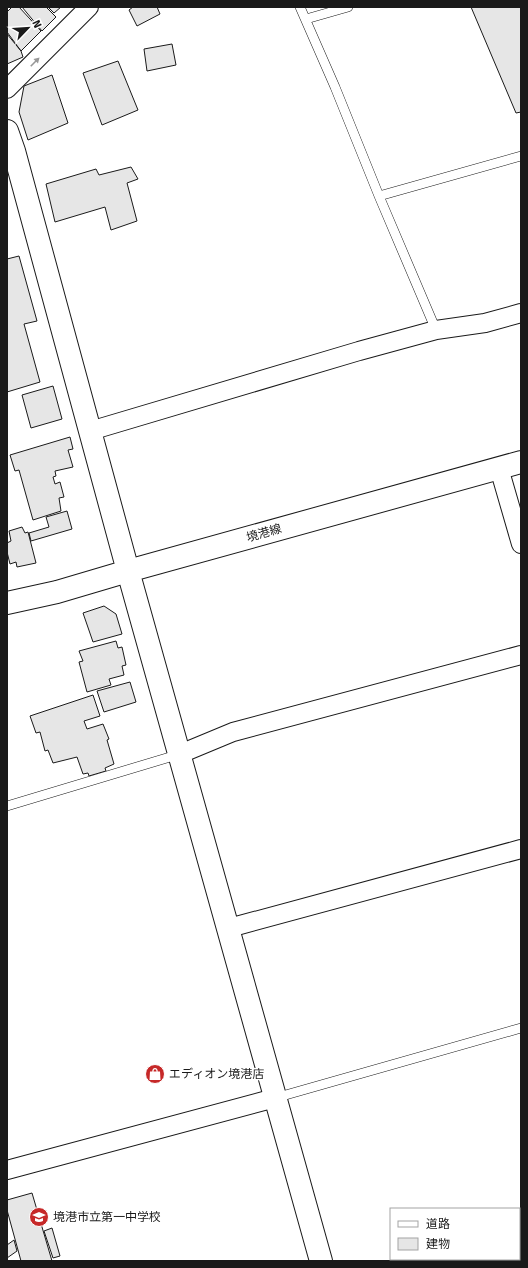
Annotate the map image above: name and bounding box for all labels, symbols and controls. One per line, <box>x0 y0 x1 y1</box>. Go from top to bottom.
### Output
north arrow <box>8 8 48 48</box>
text: N <box>29 18 44 30</box>
one-way arrow <box>30 57 39 67</box>
street label: 境港線 <box>245 521 283 545</box>
shop icon: エディオン境港店 <box>144 1063 166 1085</box>
place label: エディオン境港店 <box>169 1067 264 1081</box>
school or university icon: 境港市立第一中学校 <box>28 1206 50 1228</box>
legend <box>390 1208 520 1260</box>
place label: 境港市立第一中学校 <box>53 1210 161 1224</box>
text: 道路 <box>426 1217 450 1231</box>
text: 建物 <box>426 1237 450 1251</box>

